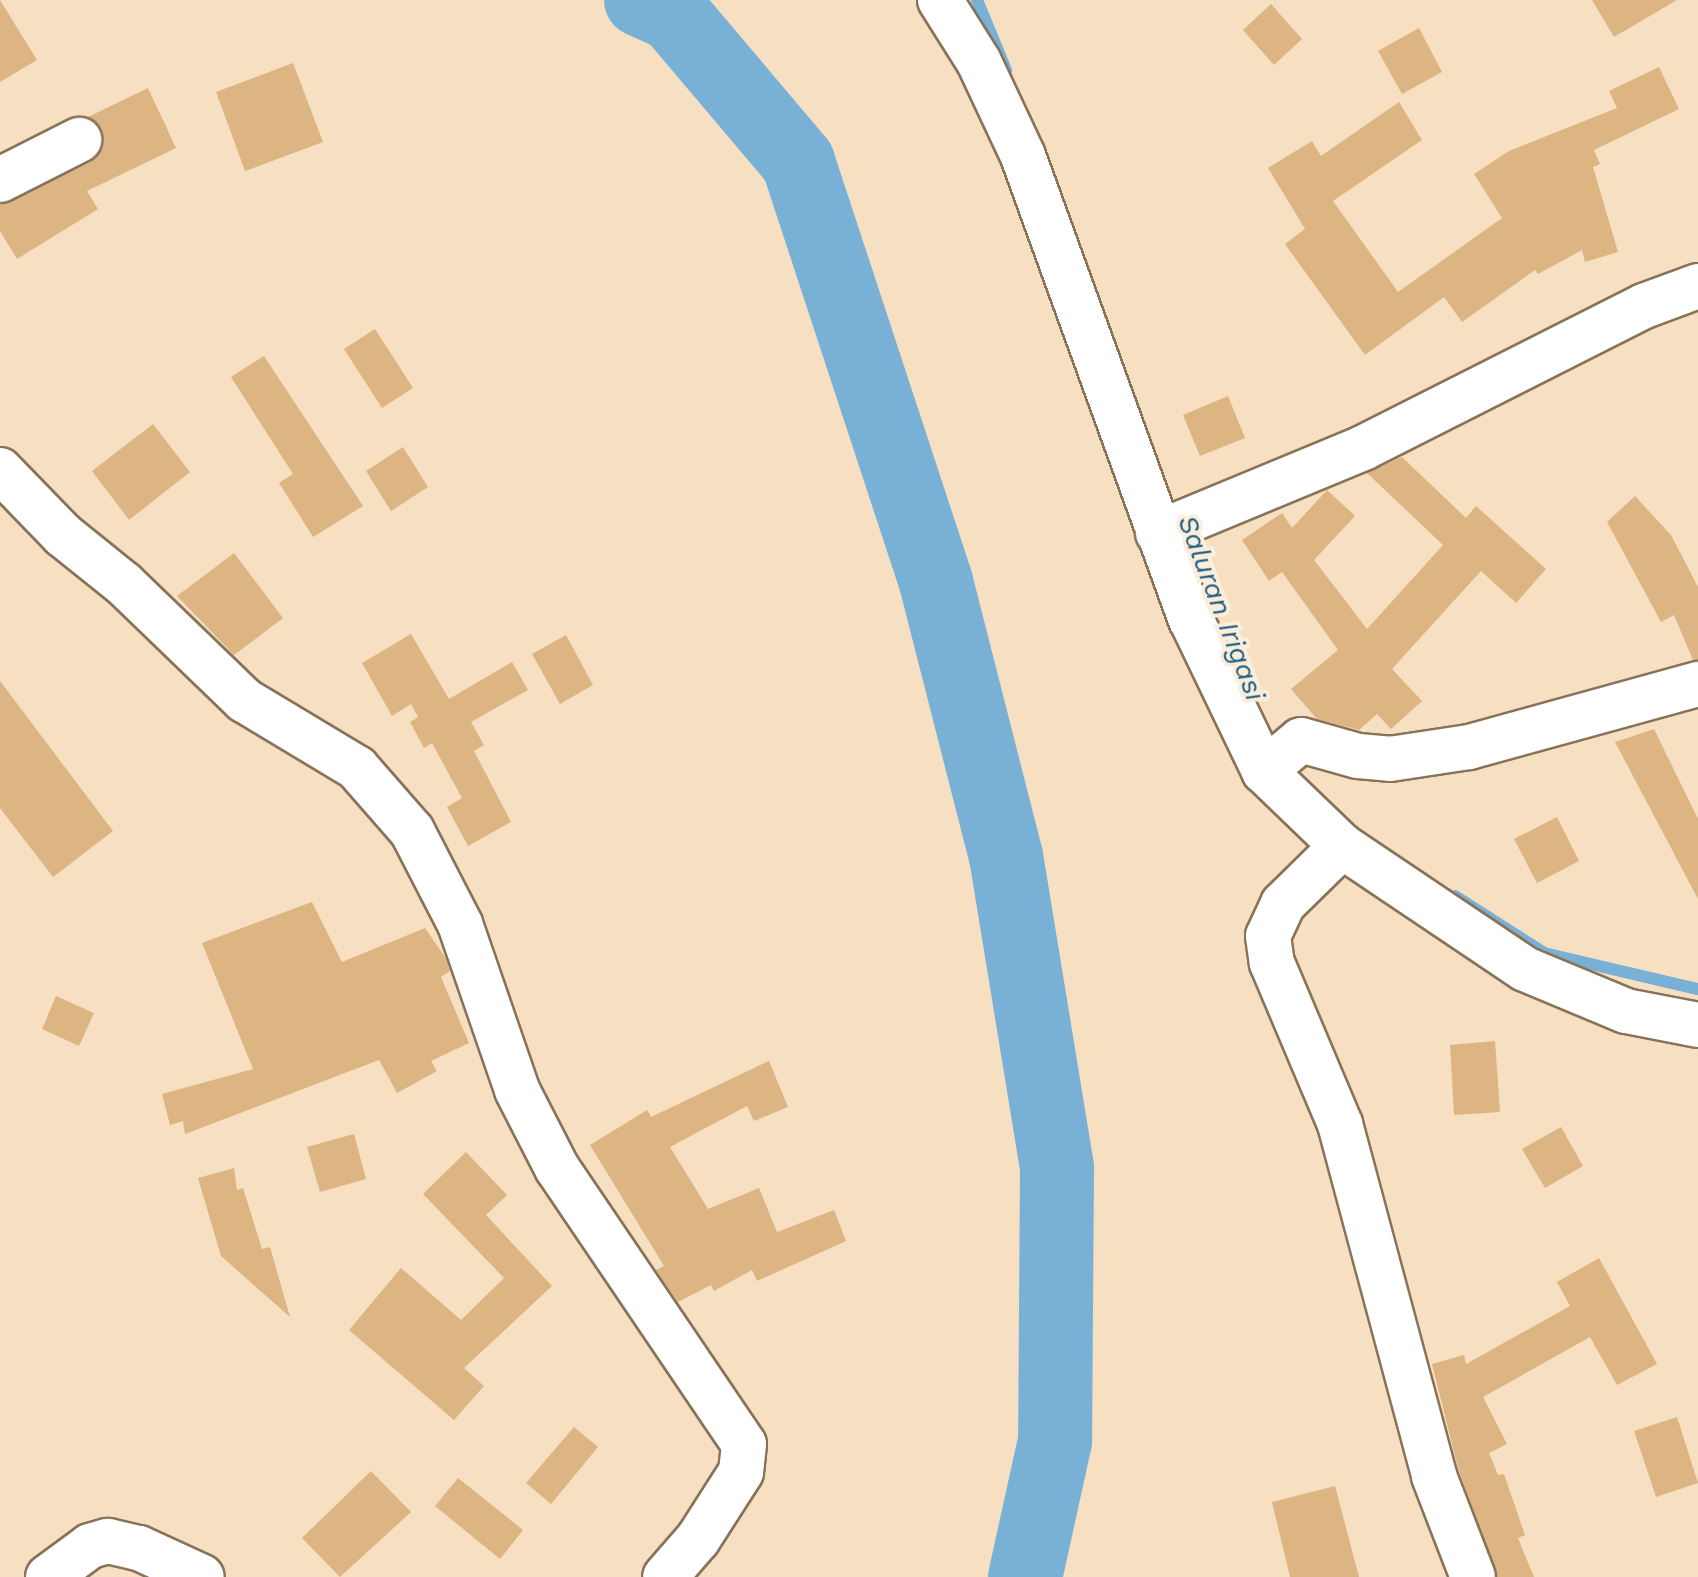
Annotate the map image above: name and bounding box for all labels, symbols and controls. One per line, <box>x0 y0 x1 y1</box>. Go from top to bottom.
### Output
water label: Saluran Irigasi <box>1170 510 1272 706</box>

